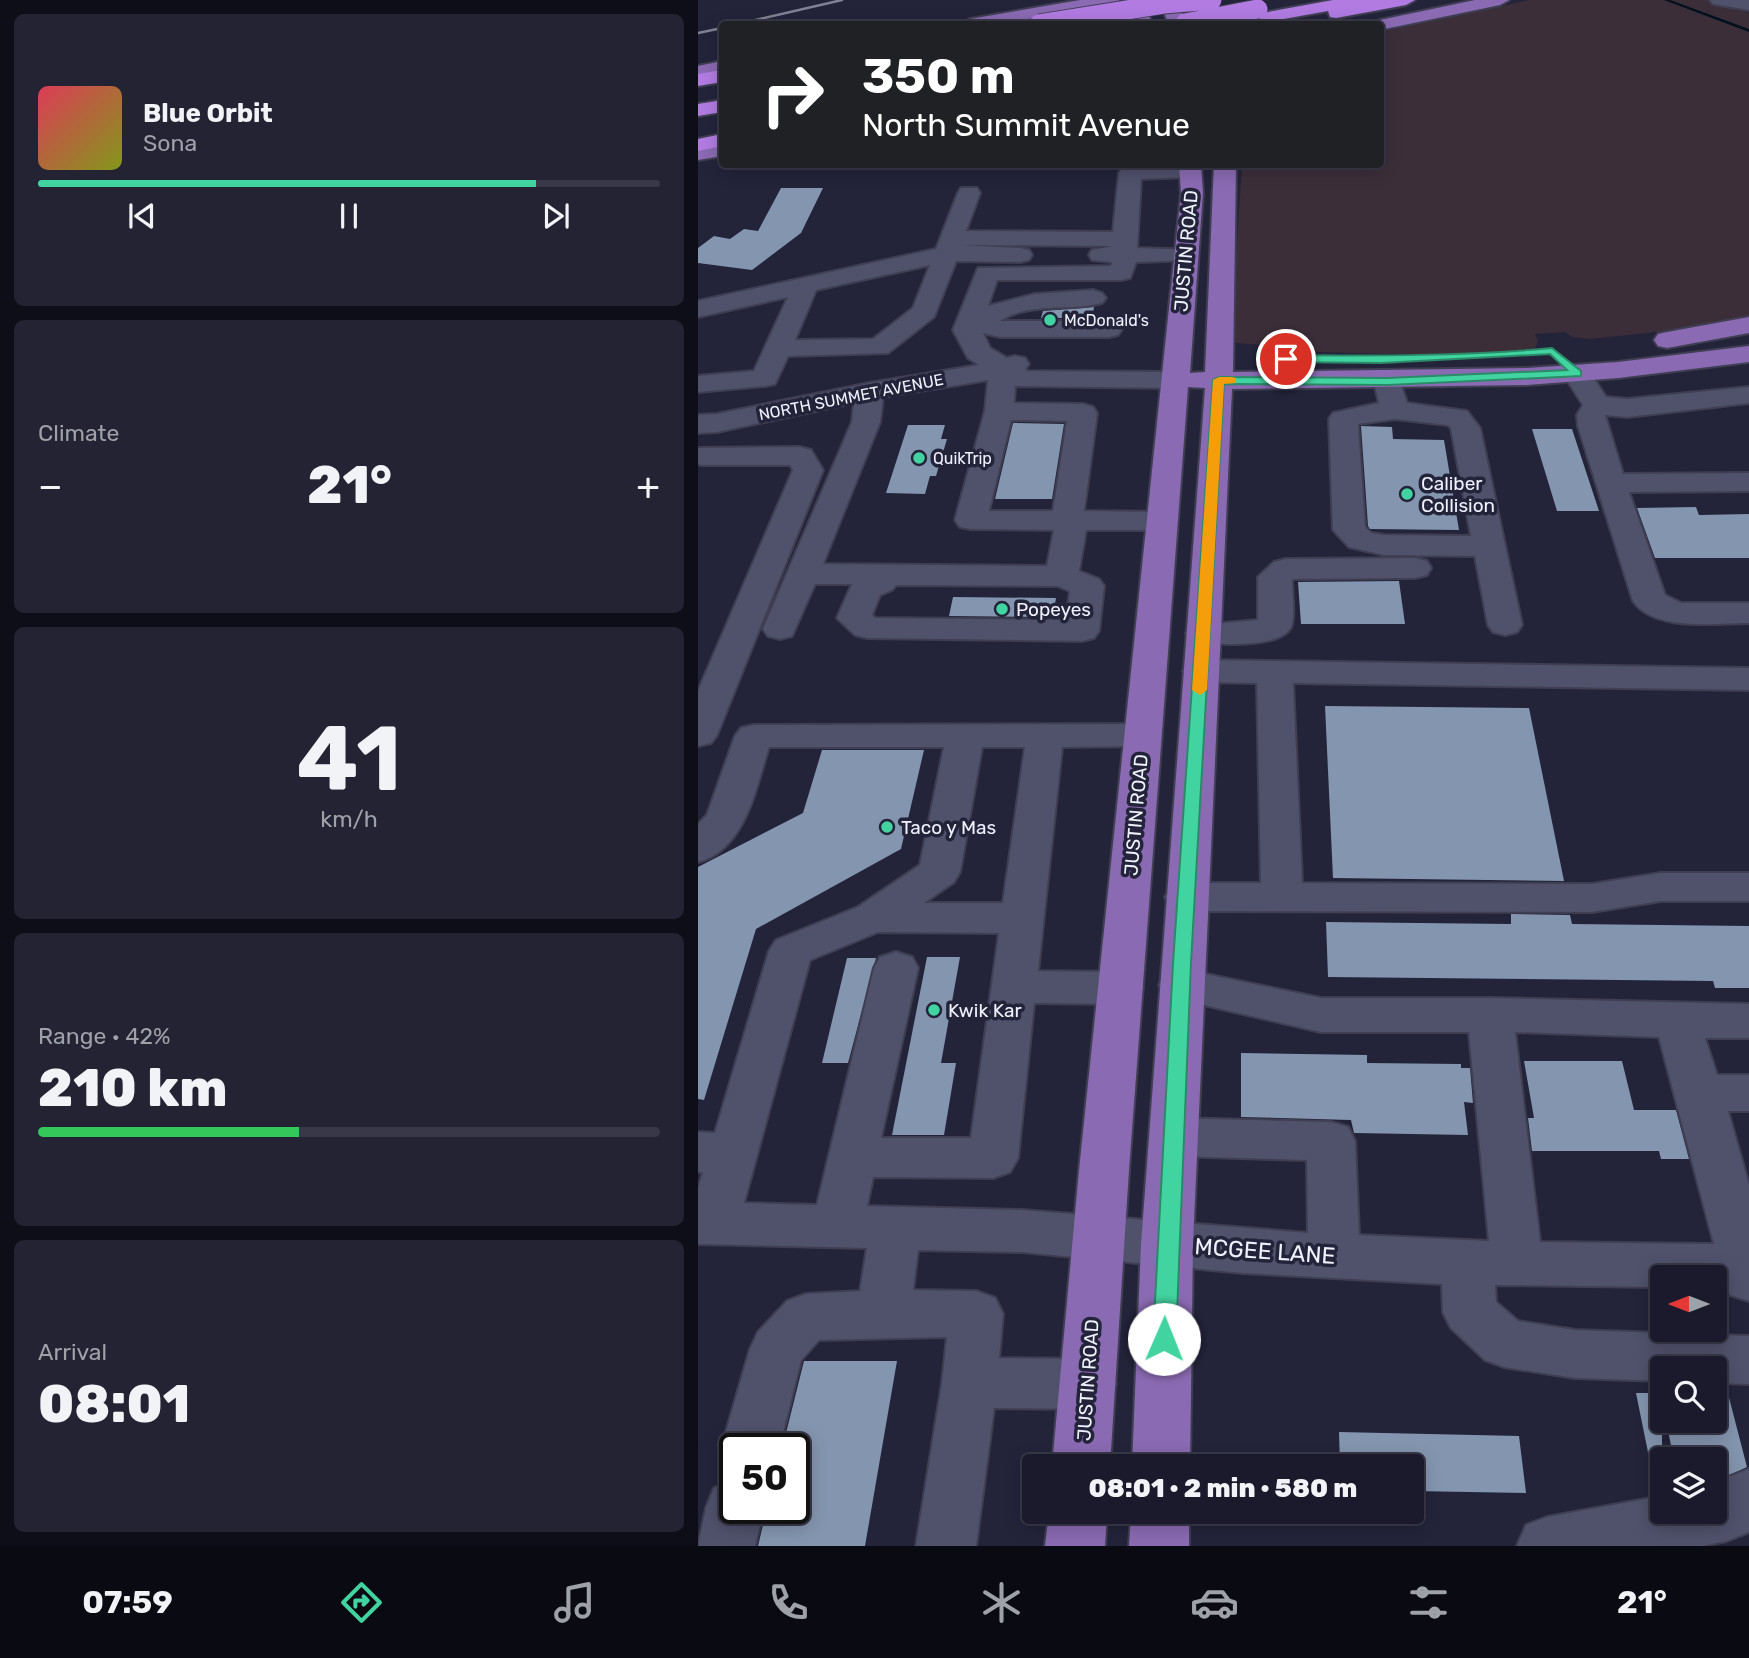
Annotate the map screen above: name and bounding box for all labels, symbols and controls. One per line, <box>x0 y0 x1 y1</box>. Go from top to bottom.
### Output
text: 350 m <box>862 47 1015 105</box>
icon: right <box>747 49 838 140</box>
text: Blue Orbit <box>143 98 273 129</box>
text: North Summit Avenue <box>862 106 1190 144</box>
text: Sona <box>143 129 197 157</box>
street label: JUSTIN ROAD <box>1169 189 1203 313</box>
icon: previous <box>123 197 161 235</box>
icon: pause <box>330 197 368 235</box>
icon: next <box>537 197 575 235</box>
place label: McDonald's <box>1064 311 1149 330</box>
marker: McDonald's <box>1042 312 1058 328</box>
pin <box>1256 329 1316 389</box>
icon: arrive <box>1267 340 1305 378</box>
street label: NORTH SUMMET AVENUE <box>757 370 945 424</box>
text: Climate <box>38 419 119 447</box>
place label: QuikTrip <box>933 449 992 468</box>
marker: QuikTrip <box>911 450 927 466</box>
text: 21° <box>307 454 392 516</box>
text: − <box>38 463 63 509</box>
text: + <box>636 463 660 509</box>
place label: Caliber Collision <box>1421 472 1495 517</box>
marker: Caliber Collision <box>1399 486 1415 502</box>
place label: Popeyes <box>1016 598 1091 621</box>
marker: Popeyes <box>994 601 1010 617</box>
text: 41 <box>296 705 402 813</box>
street label: JUSTIN ROAD <box>1119 753 1153 877</box>
text: km/h <box>320 805 378 833</box>
place label: Taco y Mas <box>901 816 996 839</box>
marker: Taco y Mas <box>879 819 895 835</box>
place label: Kwik Kar <box>948 999 1022 1022</box>
marker: Kwik Kar <box>926 1002 942 1018</box>
text: Range · 42% <box>38 1022 170 1050</box>
text: 210 km <box>38 1057 228 1119</box>
street label: MCGEE LANE <box>1194 1232 1336 1270</box>
north arrow <box>1650 1265 1727 1342</box>
map controls <box>1650 1265 1727 1524</box>
position arrow <box>1127 1302 1201 1376</box>
street label: JUSTIN ROAD <box>1072 1318 1104 1442</box>
text: Arrival <box>38 1338 107 1366</box>
button: search <box>1650 1356 1727 1433</box>
text: 08:01 <box>38 1373 190 1435</box>
speed limit sign: 50 <box>719 1433 810 1524</box>
button: layers <box>1650 1447 1727 1524</box>
text: 08:01 · 2 min · 580 m <box>1089 1473 1357 1504</box>
icon: directions <box>337 1578 386 1627</box>
icon: music <box>550 1578 599 1627</box>
icon: phone <box>764 1578 813 1627</box>
icon: climate <box>977 1578 1026 1627</box>
icon: car <box>1190 1578 1239 1627</box>
icon: filters <box>1404 1578 1453 1627</box>
text: 07:59 <box>82 1583 173 1621</box>
text: 21° <box>1617 1583 1667 1621</box>

